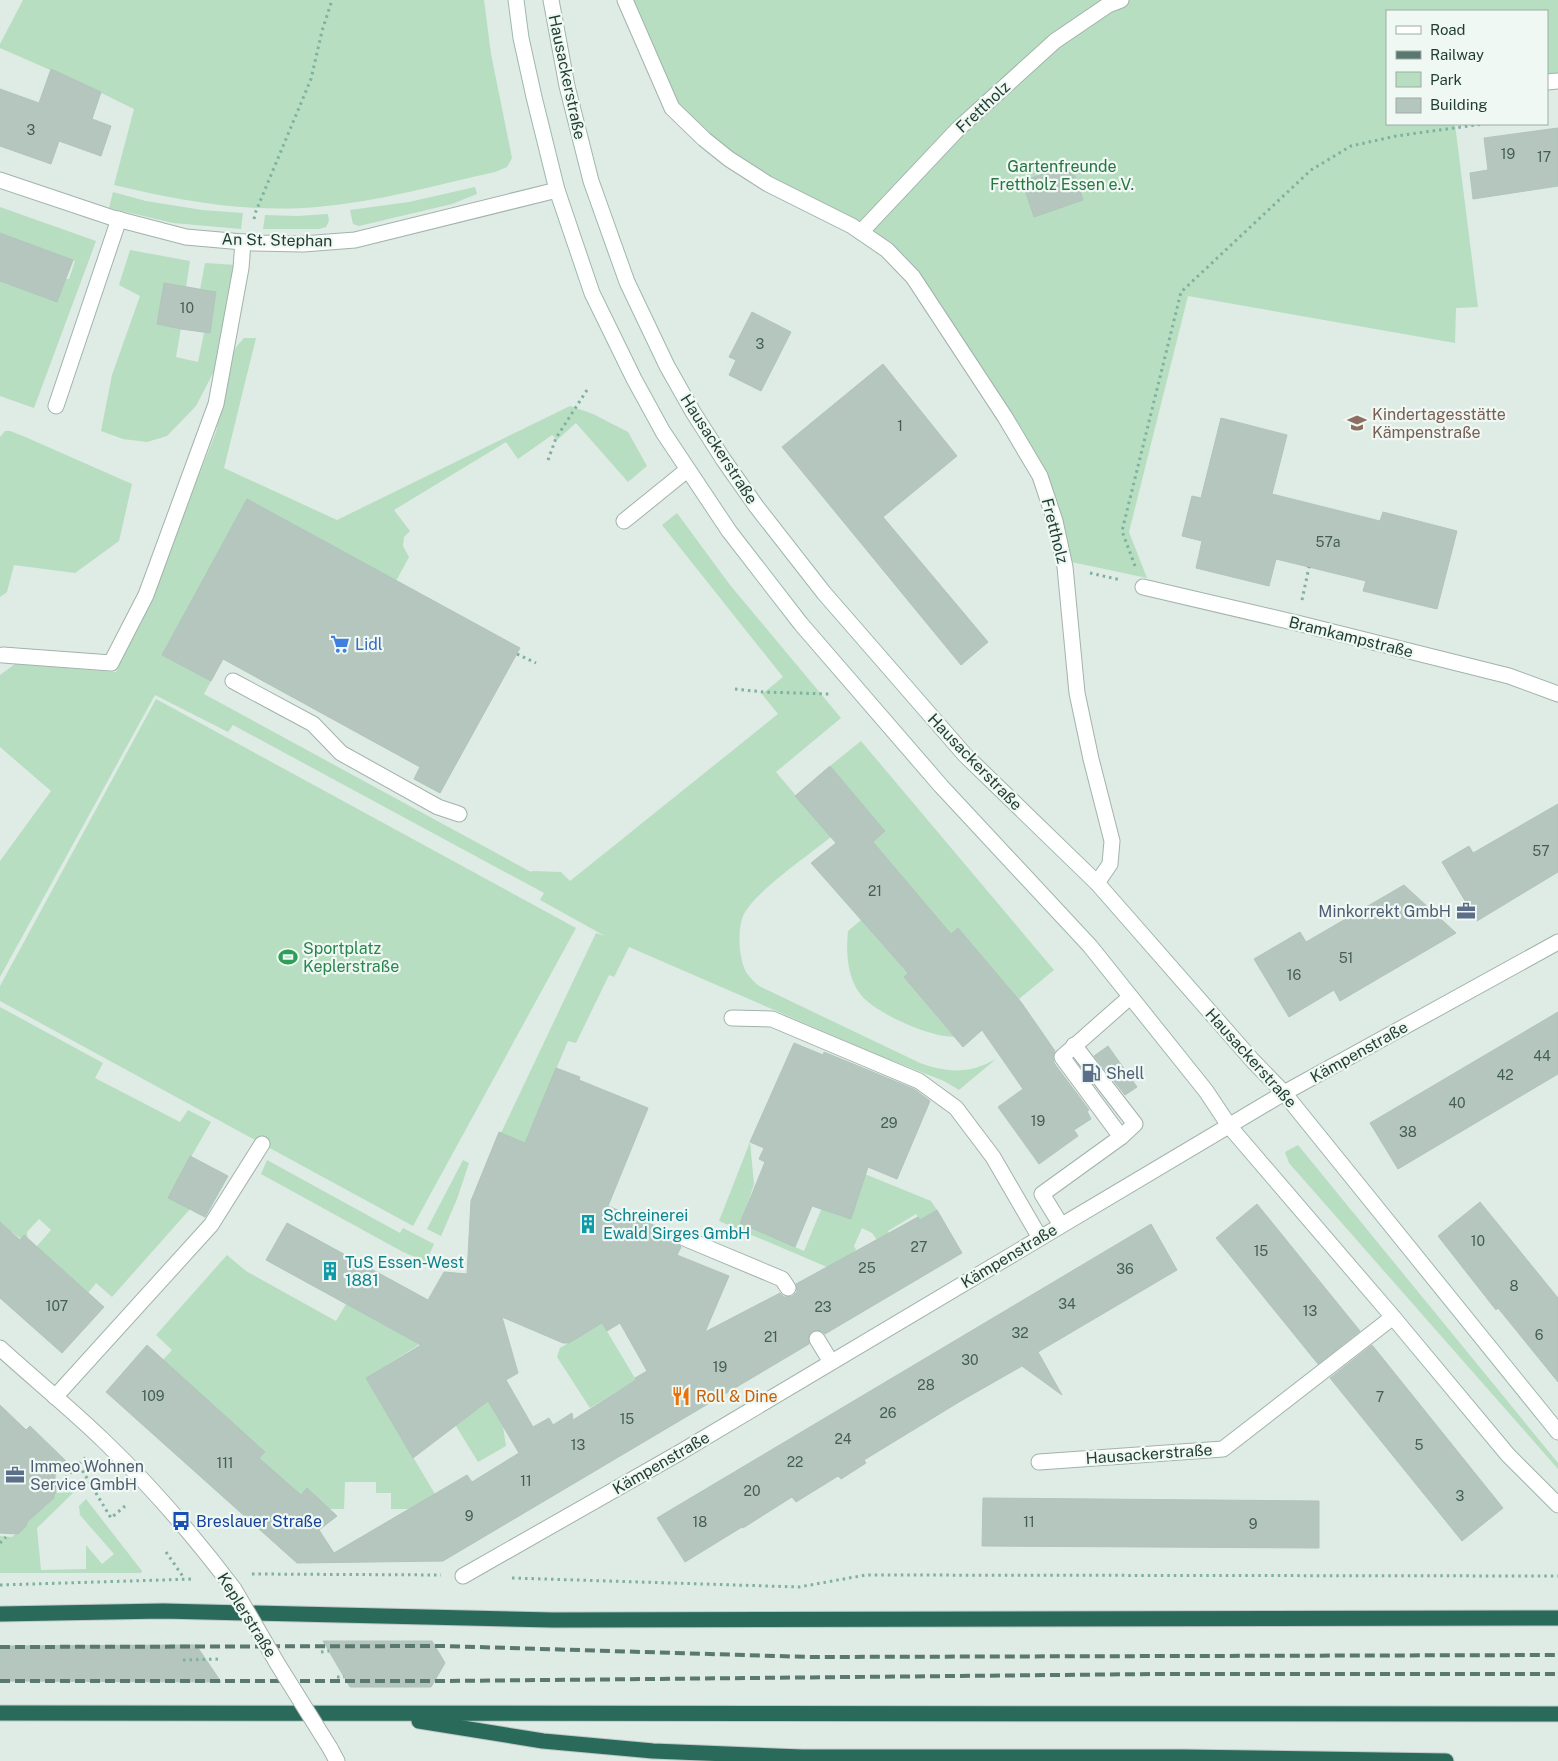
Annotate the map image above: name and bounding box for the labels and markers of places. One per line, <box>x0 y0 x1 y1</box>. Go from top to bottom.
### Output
place label: Kindertagesstätte Kämpenstraße <box>1372 405 1506 442</box>
school or university icon: Kindertagesstätte Kämpenstraße <box>1346 412 1368 434</box>
supermarket icon: Lidl <box>329 633 351 655</box>
place label: Lidl <box>355 635 383 654</box>
office icon: Minkorrekt GmbH <box>1455 900 1477 922</box>
place label: Minkorrekt GmbH <box>1318 902 1451 921</box>
place label: Sportplatz Keplerstraße <box>303 939 399 976</box>
sports icon: Sportplatz Keplerstraße <box>277 946 299 968</box>
fuel station icon: Shell <box>1080 1062 1102 1084</box>
place label: Shell <box>1106 1064 1145 1083</box>
place label: Schreinerei Ewald Sirges GmbH <box>603 1206 750 1243</box>
building icon: Schreinerei Ewald Sirges GmbH <box>577 1213 599 1235</box>
place label: TuS Essen-West 1881 <box>345 1253 464 1290</box>
building icon: TuS Essen-West 1881 <box>319 1260 341 1282</box>
restaurant icon: Roll & Dine <box>670 1385 692 1407</box>
place label: Roll & Dine <box>696 1387 778 1406</box>
place label: Immeo Wohnen Service GmbH <box>30 1457 144 1494</box>
office icon: Immeo Wohnen Service GmbH <box>4 1464 26 1486</box>
bus stop icon: Breslauer Straße <box>170 1510 192 1532</box>
place label: Breslauer Straße <box>196 1512 322 1531</box>

